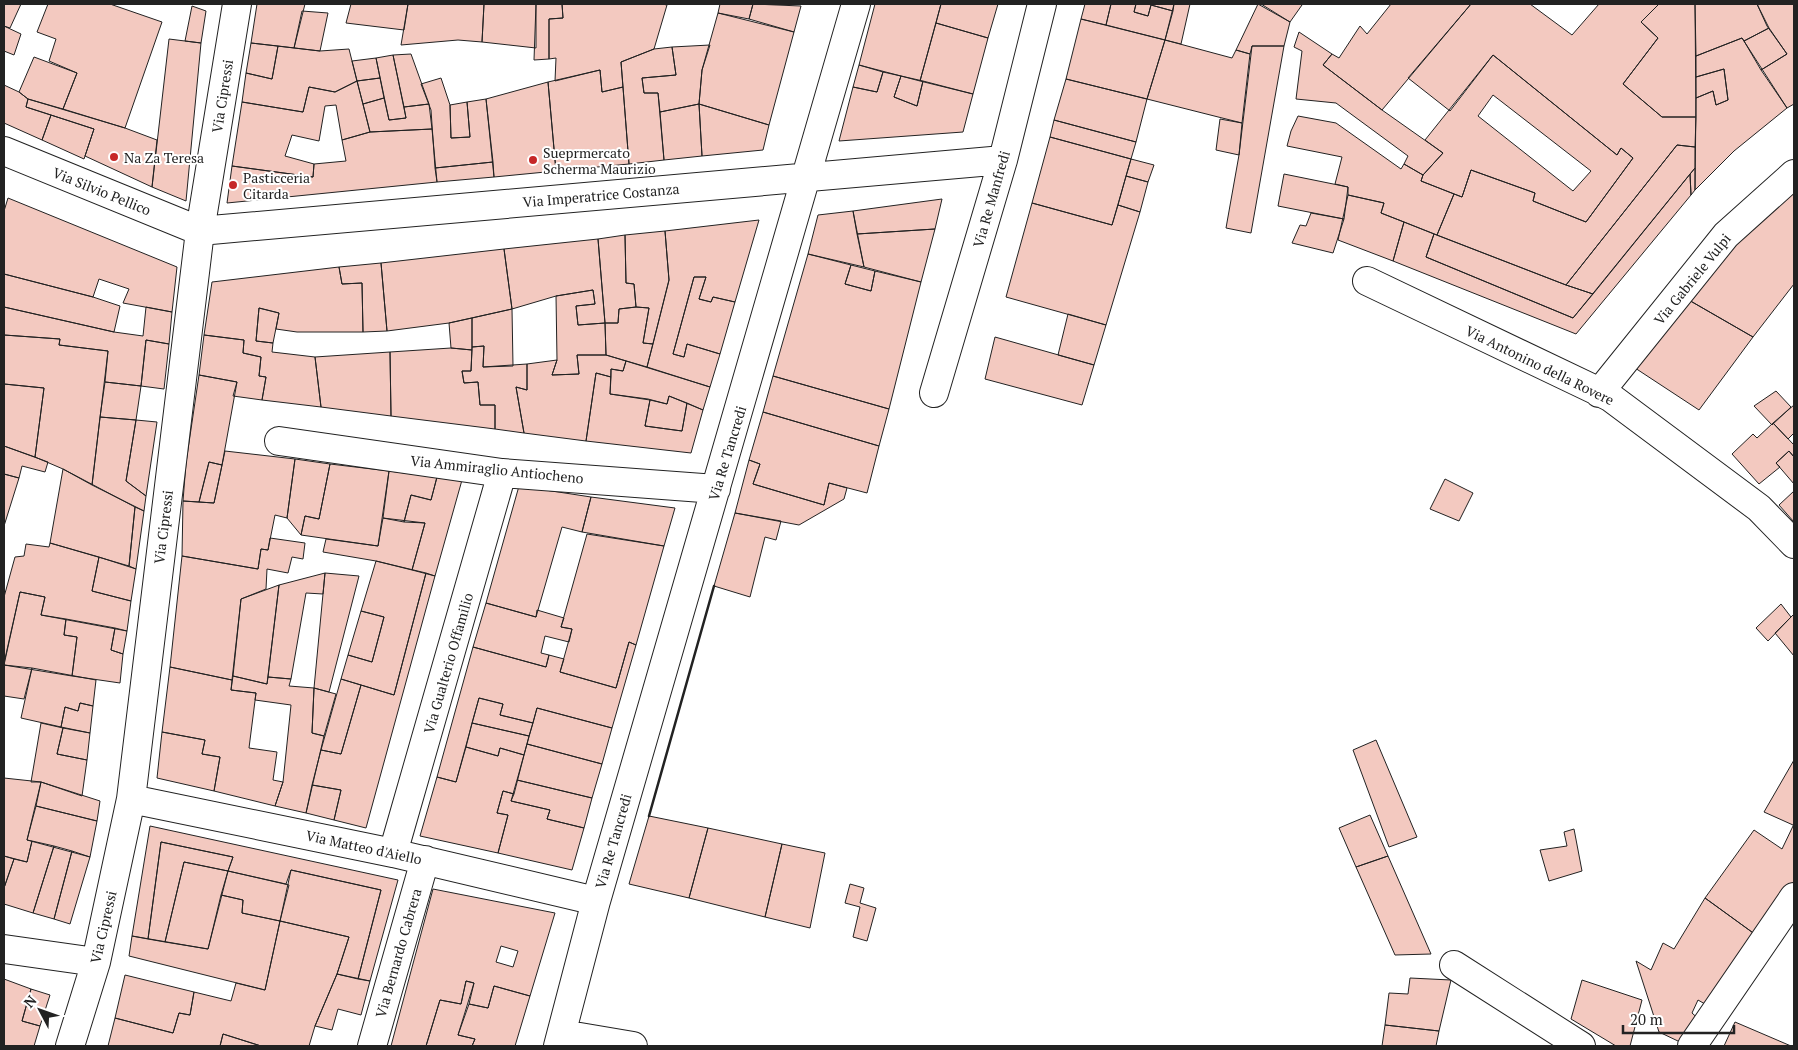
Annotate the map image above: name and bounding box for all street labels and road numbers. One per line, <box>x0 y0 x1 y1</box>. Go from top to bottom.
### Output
street label: Via Cipressi <box>207 58 237 134</box>
street label: Via Re Manfredi <box>968 148 1014 250</box>
street label: Via Silvio Pellico <box>50 163 154 219</box>
street label: Via Imperatrice Costanza <box>522 179 680 211</box>
street label: Via Gabriele Vulpi <box>1649 229 1735 329</box>
street label: Via Antonino della Rovere <box>1463 321 1617 409</box>
street label: Via Re Tancredi <box>704 403 750 503</box>
street label: Via Ammiraglio Antiocheno <box>410 450 585 488</box>
street label: Via Cipressi <box>149 489 177 565</box>
street label: Via Gualterio Offamilio <box>419 590 477 736</box>
street label: Via Re Tancredi <box>590 791 636 891</box>
street label: Via Matteo d'Aiello <box>304 825 424 869</box>
street label: Via Bernardo Cabrera <box>370 886 426 1020</box>
street label: Via Cipressi <box>85 889 121 965</box>

